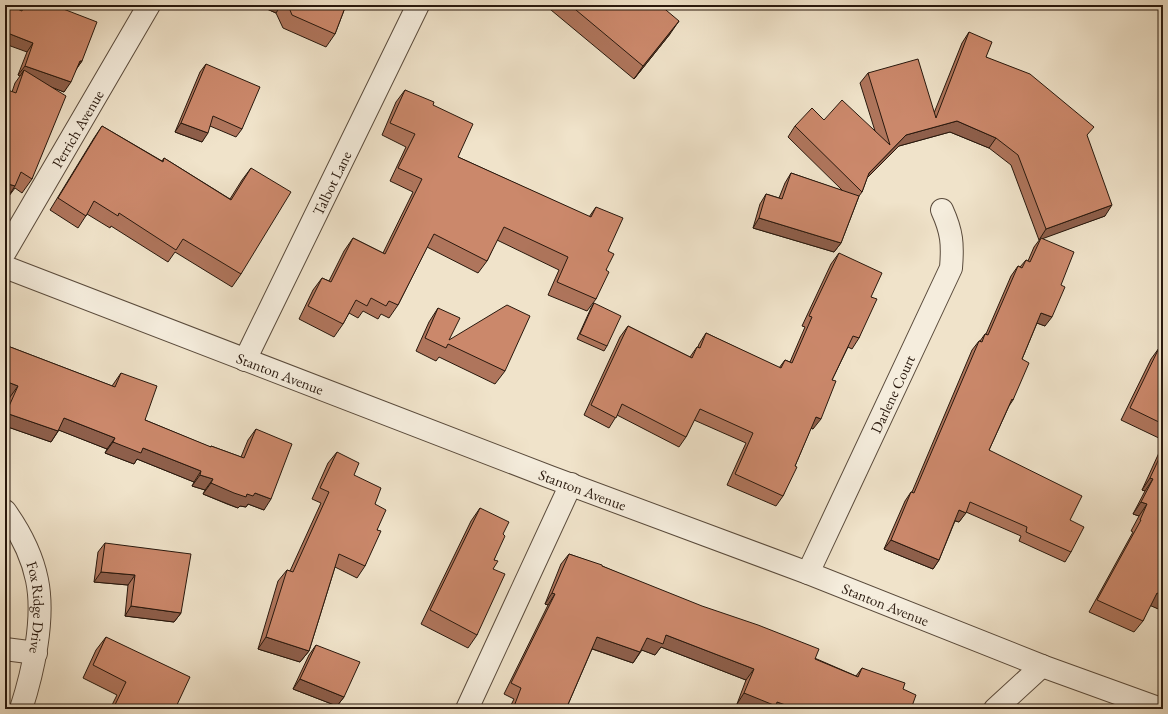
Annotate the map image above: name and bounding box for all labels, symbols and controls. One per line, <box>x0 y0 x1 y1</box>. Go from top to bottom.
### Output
street label: Perrich Avenue <box>47 86 107 171</box>
street label: Talbot Lane <box>308 147 355 218</box>
street label: Stanton Avenue <box>234 348 327 398</box>
street label: Darlene Court <box>866 351 919 436</box>
street label: Stanton Avenue <box>536 464 629 514</box>
street label: Fox Ridge Drive <box>23 559 49 655</box>
street label: Stanton Avenue <box>840 578 932 630</box>

